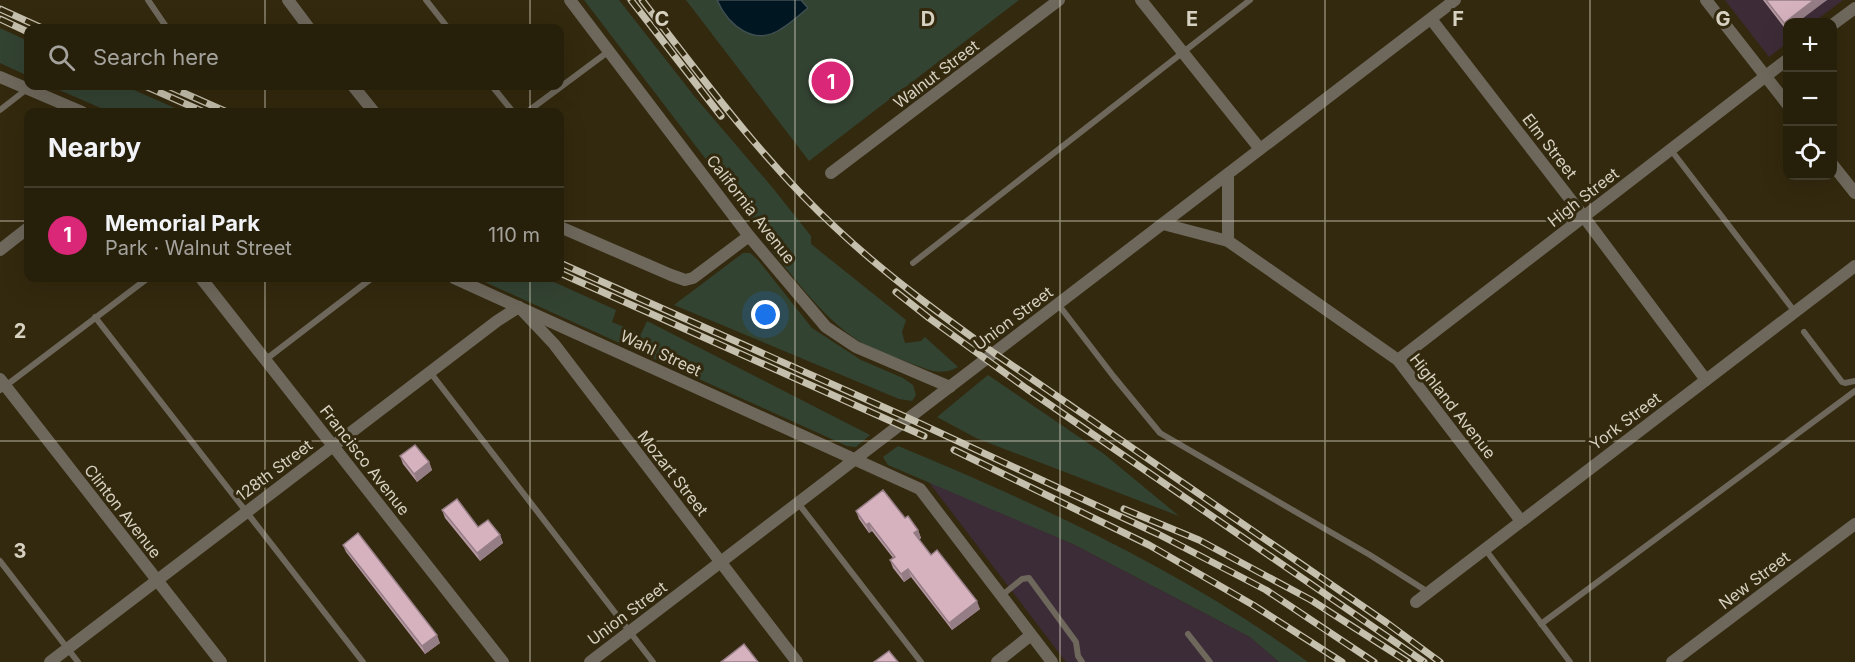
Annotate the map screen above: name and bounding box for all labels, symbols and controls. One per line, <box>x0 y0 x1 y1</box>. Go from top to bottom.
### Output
text: C <box>655 7 669 31</box>
text: D <box>921 7 935 31</box>
text: E <box>1186 7 1198 31</box>
text: F <box>1452 7 1464 31</box>
text: G <box>1715 7 1731 31</box>
map controls <box>1783 18 1837 180</box>
button: + <box>1783 18 1837 72</box>
search box <box>24 24 564 90</box>
street label: Walnut Street <box>889 35 983 113</box>
icon: search <box>45 41 78 74</box>
text: Search here <box>93 44 219 70</box>
pin: 1 <box>812 58 850 104</box>
button: − <box>1783 72 1837 126</box>
street label: Elm Street <box>1518 109 1582 183</box>
button: locate <box>1783 126 1837 180</box>
text: Nearby <box>48 132 141 163</box>
street label: California Avenue <box>702 151 800 267</box>
street label: High Street <box>1543 163 1623 231</box>
text: Memorial Park <box>105 210 260 236</box>
text: 1 <box>63 223 72 247</box>
text: 110 m <box>488 223 540 247</box>
text: Park · Walnut Street <box>105 236 292 260</box>
street label: Union Street <box>969 282 1057 354</box>
your location <box>751 300 780 329</box>
text: 2 <box>14 319 26 343</box>
street label: Wahl Street <box>617 326 705 380</box>
street label: Highland Avenue <box>1406 349 1500 463</box>
street label: York Street <box>1585 388 1665 454</box>
street label: Francisco Avenue <box>316 401 414 519</box>
street label: Mozart Street <box>633 426 713 520</box>
street label: 128th Street <box>232 435 316 505</box>
street label: Clinton Avenue <box>80 460 166 562</box>
text: 3 <box>14 539 26 563</box>
street label: New Street <box>1715 547 1793 613</box>
street label: Union Street <box>583 577 671 649</box>

